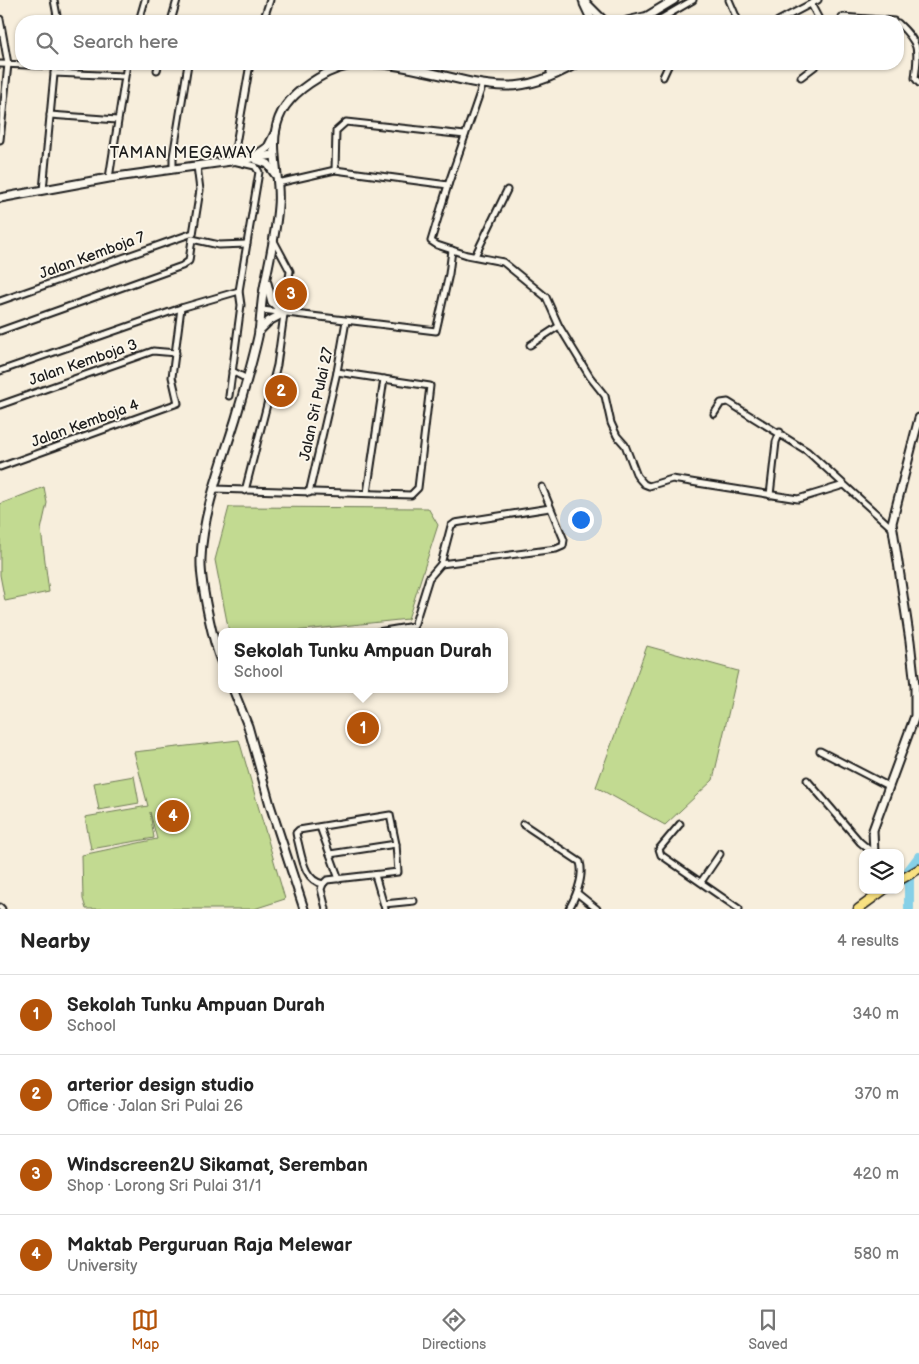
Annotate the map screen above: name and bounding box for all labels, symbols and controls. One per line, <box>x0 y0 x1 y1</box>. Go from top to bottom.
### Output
search box <box>15 15 904 70</box>
icon: search <box>33 29 61 57</box>
text: Search here <box>73 31 178 54</box>
district label: TAMAN MEGAWAY <box>110 144 256 163</box>
street label: Jalan Kemboja 7 <box>37 227 148 283</box>
pin: 3 <box>275 275 307 313</box>
street label: Jalan Kemboja 3 <box>27 335 140 390</box>
street label: Jalan Sri Pulai 27 <box>295 345 338 462</box>
pin: 2 <box>265 372 297 410</box>
street label: Jalan Kemboja 4 <box>29 395 142 452</box>
your location <box>568 507 594 533</box>
popup <box>218 628 508 693</box>
text: Sekolah Tunku Ampuan Durah <box>234 640 492 663</box>
text: School <box>234 663 283 682</box>
pin: 1 <box>347 709 379 747</box>
pin: 4 <box>157 797 189 835</box>
map controls <box>859 849 904 894</box>
button: layers <box>859 849 904 894</box>
text: Nearby <box>20 929 90 954</box>
text: 4 results <box>837 932 899 951</box>
text: Sekolah Tunku Ampuan Durah <box>67 994 325 1017</box>
text: 1 <box>33 1005 39 1024</box>
text: 340 m <box>852 1005 899 1024</box>
text: School <box>67 1017 116 1036</box>
text: arterior design studio <box>67 1074 254 1097</box>
text: 2 <box>31 1085 41 1104</box>
text: 370 m <box>854 1085 899 1104</box>
text: Office · Jalan Sri Pulai 26 <box>67 1097 243 1116</box>
text: Windscreen2U Sikamat, Seremban <box>67 1154 368 1177</box>
text: 3 <box>31 1165 41 1184</box>
text: 420 m <box>853 1165 899 1184</box>
text: Shop · Lorong Sri Pulai 31/1 <box>67 1177 261 1196</box>
text: Maktab Perguruan Raja Melewar <box>67 1234 352 1257</box>
text: 4 <box>31 1245 41 1264</box>
text: 580 m <box>854 1245 899 1264</box>
text: University <box>67 1257 138 1276</box>
tab: Map <box>131 1306 159 1353</box>
tab: Directions <box>422 1306 486 1353</box>
tab: Saved <box>748 1306 788 1353</box>

